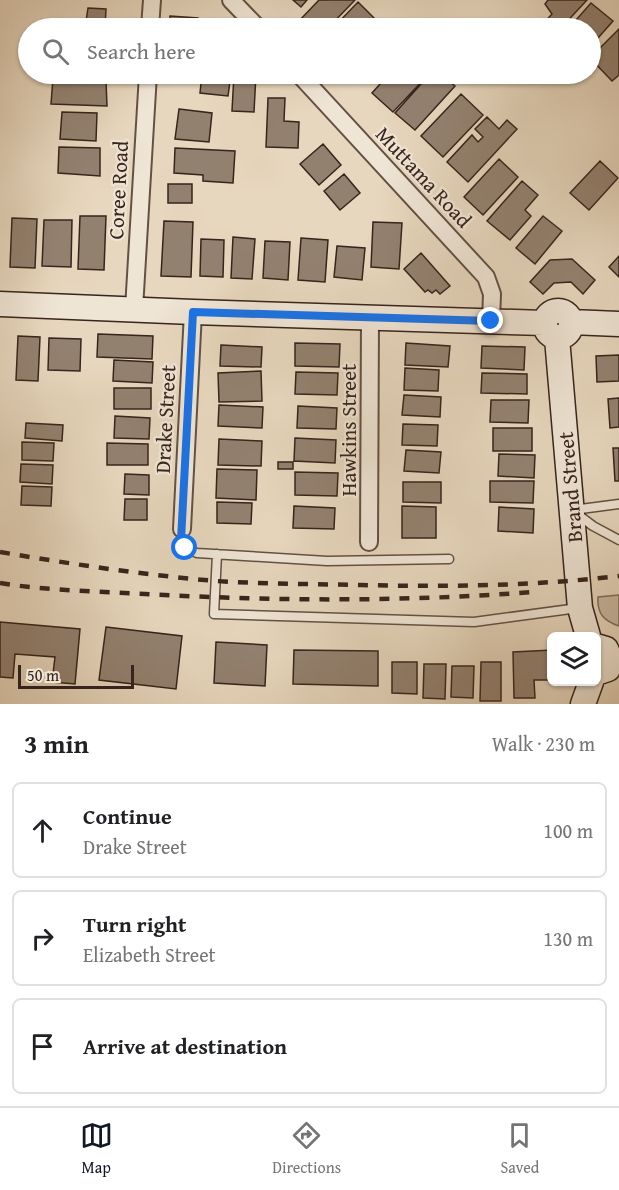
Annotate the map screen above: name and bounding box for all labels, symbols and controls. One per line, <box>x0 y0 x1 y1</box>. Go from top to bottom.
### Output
search box <box>18 18 601 84</box>
icon: search <box>39 35 72 68</box>
text: Search here <box>87 35 196 67</box>
street label: Muttama Road <box>369 119 480 235</box>
street label: Coree Road <box>100 139 136 240</box>
route end <box>477 307 503 333</box>
street label: Drake Street <box>147 363 183 474</box>
street label: Hawkins Street <box>333 363 364 496</box>
street label: Brand Street <box>550 430 590 544</box>
route start <box>171 534 197 560</box>
map controls <box>547 632 601 686</box>
button: layers <box>547 632 601 686</box>
scale bar <box>18 662 134 690</box>
text: 50 m <box>27 663 59 687</box>
text: 3 min <box>24 724 89 763</box>
text: Walk · 230 m <box>492 729 595 758</box>
text: Continue <box>83 800 172 832</box>
icon: ahead <box>26 814 59 847</box>
text: 100 m <box>543 816 593 845</box>
text: Drake Street <box>83 832 187 861</box>
text: Turn right <box>83 908 186 940</box>
icon: right <box>26 922 59 955</box>
text: 130 m <box>543 924 593 953</box>
text: Elizabeth Street <box>83 940 216 969</box>
icon: arrive <box>26 1030 59 1063</box>
text: Arrive at destination <box>83 1030 287 1062</box>
tab: Map <box>80 1119 113 1179</box>
tab: Directions <box>272 1119 341 1179</box>
tab: Saved <box>500 1119 539 1179</box>

